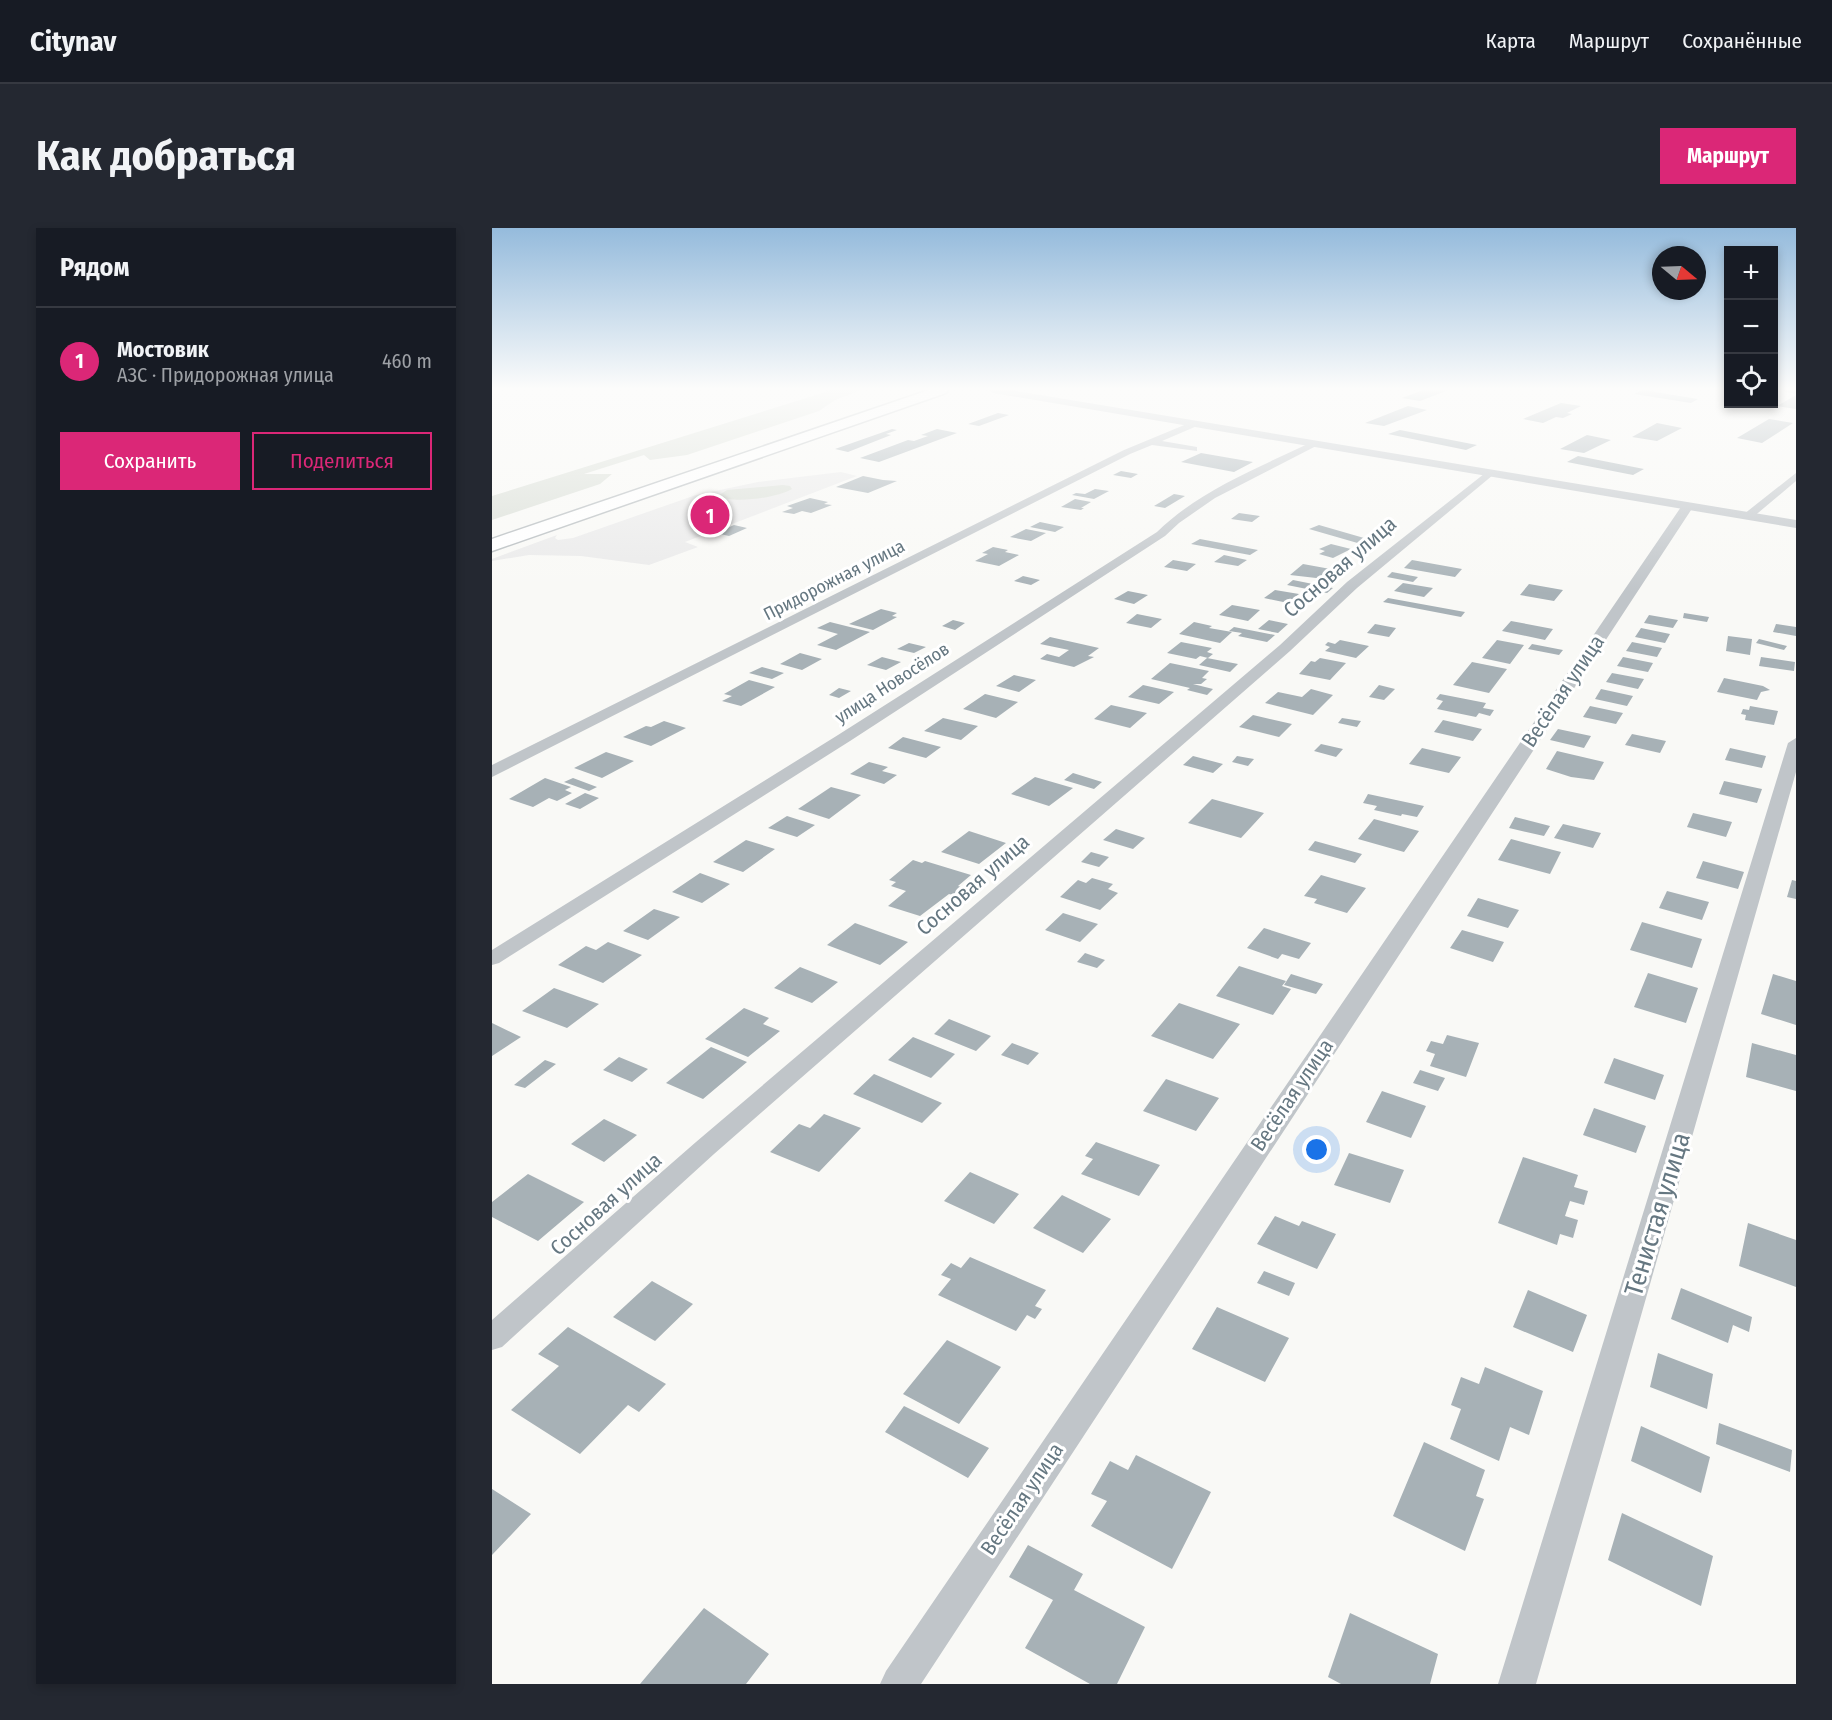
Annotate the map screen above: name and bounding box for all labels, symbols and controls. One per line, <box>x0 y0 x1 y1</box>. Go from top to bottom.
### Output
text: Citynav <box>30 25 116 58</box>
text: Карта <box>1486 28 1536 54</box>
text: Маршрут <box>1569 28 1649 54</box>
text: Сохранённые <box>1682 28 1802 54</box>
button: Маршрут <box>1660 128 1796 184</box>
text: Как добраться <box>36 131 296 181</box>
north arrow <box>1652 246 1706 300</box>
map controls <box>1724 246 1778 408</box>
button: + <box>1724 246 1778 300</box>
text: Рядом <box>60 252 129 283</box>
button: − <box>1724 300 1778 354</box>
text: Мостовик <box>117 336 209 363</box>
text: 1 <box>75 349 84 373</box>
text: 460 m <box>382 349 432 373</box>
button: locate <box>1724 354 1778 408</box>
text: АЗС · Придорожная улица <box>117 363 334 387</box>
button: Сохранить <box>60 432 240 490</box>
button: Поделиться <box>252 432 432 490</box>
pin: 1 <box>690 492 730 538</box>
street label: Сосновая улица <box>1278 511 1402 623</box>
street label: Придорожная улица <box>760 535 908 625</box>
street label: Весёлая улица <box>1516 630 1610 752</box>
street label: улица Новосёлов <box>831 638 953 728</box>
street label: Сосновая улица <box>911 829 1035 941</box>
street label: Весёлая улица <box>1245 1034 1339 1156</box>
street label: Тенистая улица <box>1618 1129 1697 1299</box>
your location <box>1302 1135 1331 1164</box>
street label: Сосновая улица <box>545 1147 667 1261</box>
street label: Весёлая улица <box>975 1438 1069 1560</box>

